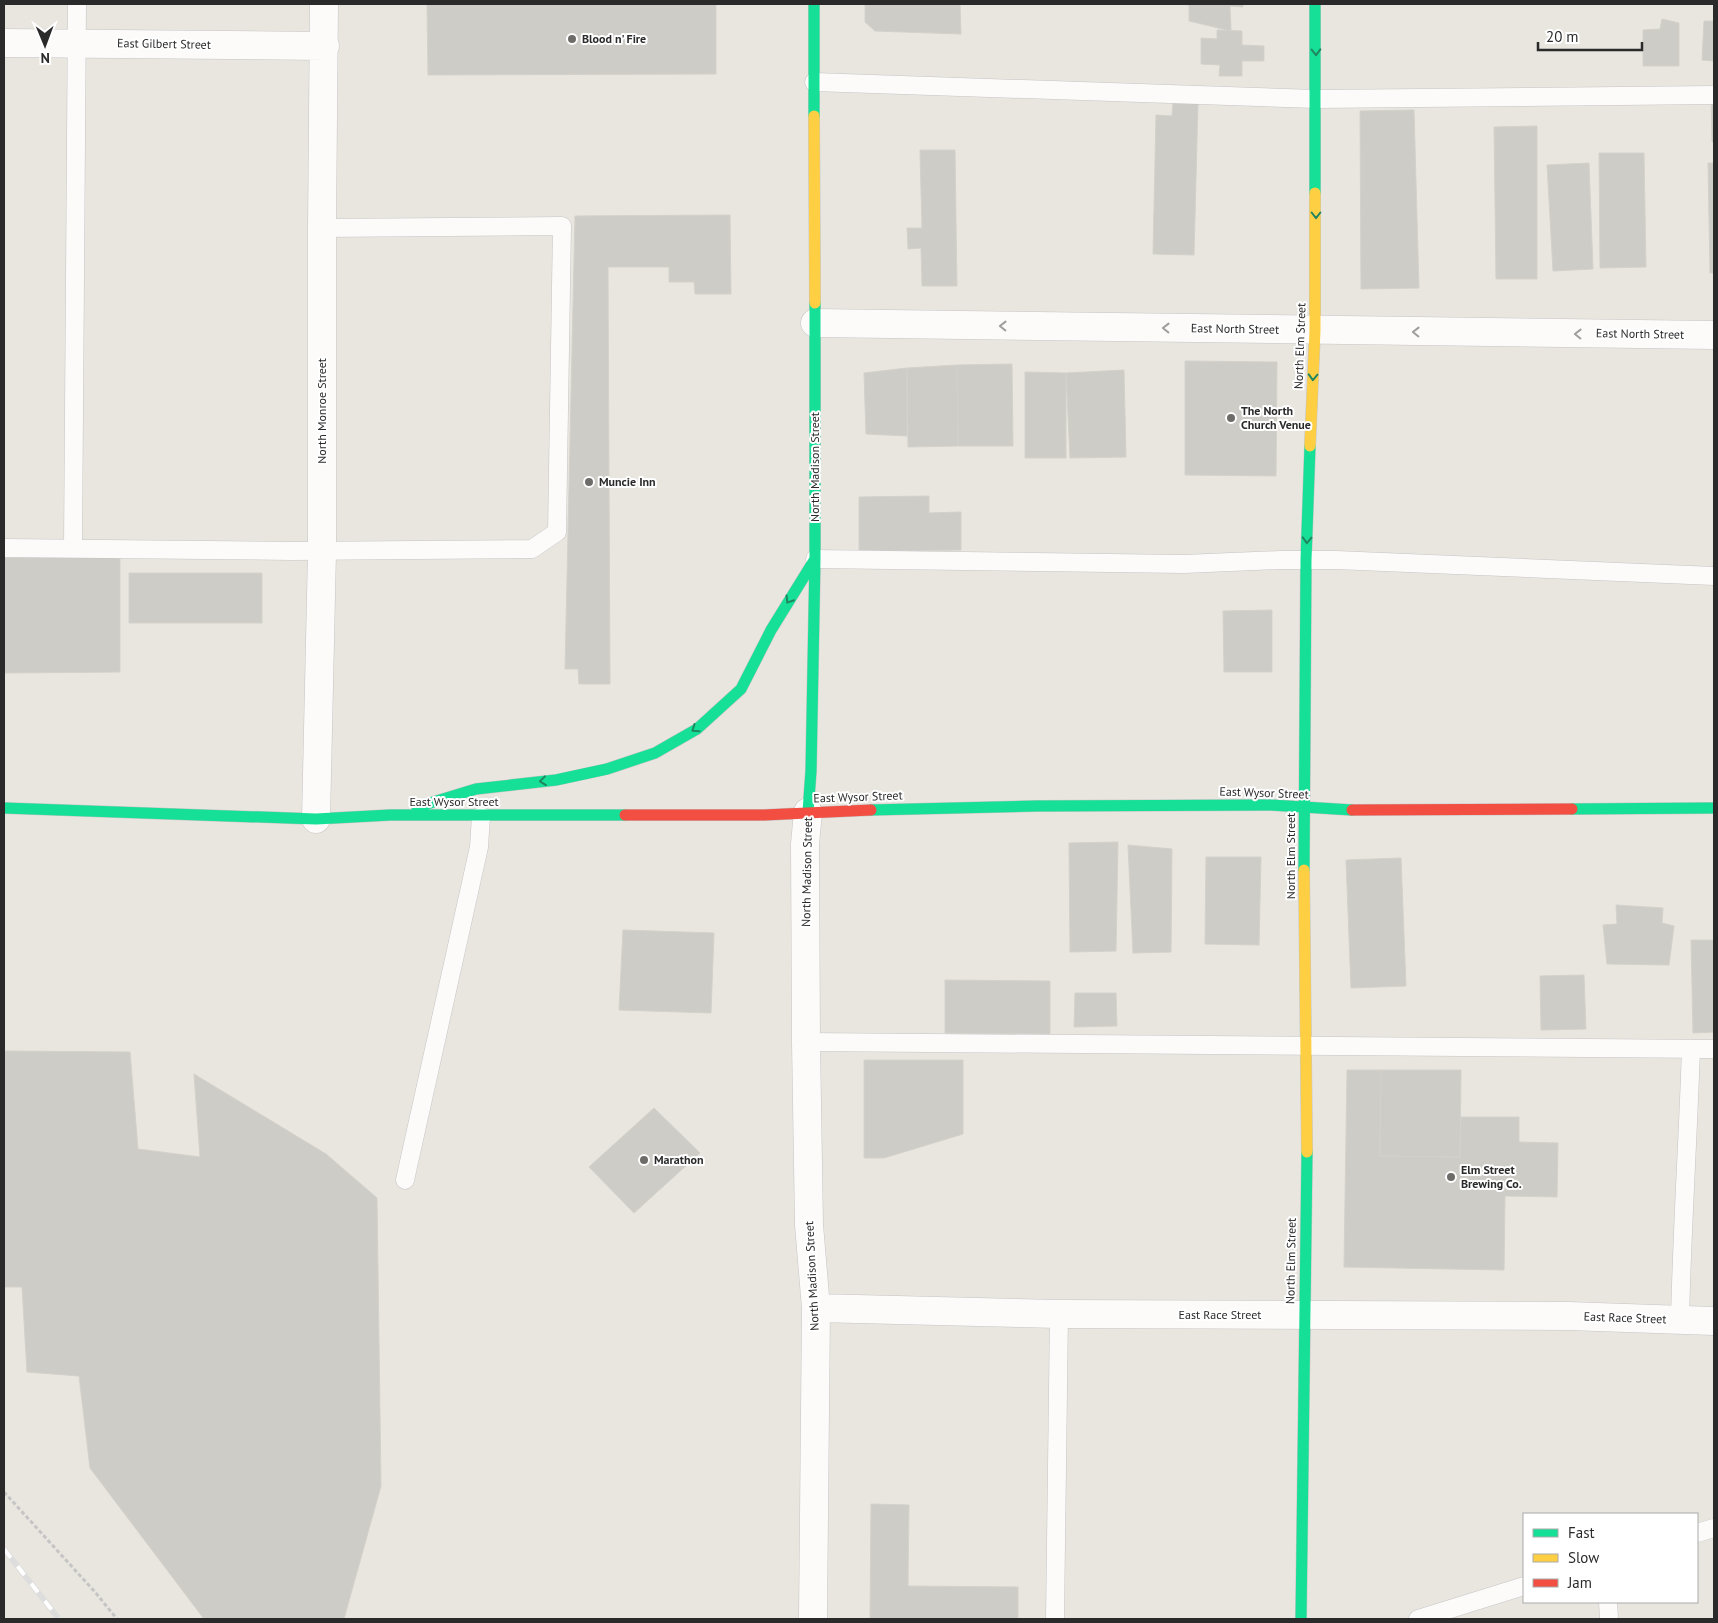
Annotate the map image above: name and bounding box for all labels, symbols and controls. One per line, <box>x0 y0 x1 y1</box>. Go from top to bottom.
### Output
north arrow <box>20 20 70 70</box>
scale bar <box>1538 20 1642 52</box>
text: 20 m <box>1546 27 1579 46</box>
place label: Blood n' Fire <box>582 31 646 46</box>
marker: Blood n' Fire <box>566 33 578 45</box>
street label: East Gilbert Street <box>117 35 211 52</box>
text: N <box>40 49 50 67</box>
one-way arrow <box>1310 49 1321 57</box>
one-way arrow <box>1310 211 1321 219</box>
street label: North Elm Street <box>1290 303 1309 389</box>
street label: East North Street <box>1191 320 1279 337</box>
one-way arrow <box>999 321 1006 331</box>
one-way arrow <box>1161 323 1169 333</box>
street label: East North Street <box>1596 325 1684 342</box>
one-way arrow <box>1411 326 1419 337</box>
one-way arrow <box>1574 328 1582 339</box>
street label: North Monroe Street <box>314 358 329 464</box>
one-way arrow <box>1308 374 1319 382</box>
place label: The North Church Venue <box>1241 403 1311 432</box>
street label: North Madison Street <box>807 412 822 522</box>
marker: The North Church Venue <box>1225 412 1237 424</box>
place label: Muncie Inn <box>599 474 656 489</box>
marker: Muncie Inn <box>583 476 595 488</box>
one-way arrow <box>1302 536 1313 544</box>
one-way arrow <box>786 595 796 604</box>
one-way arrow <box>691 723 700 732</box>
one-way arrow <box>538 775 546 786</box>
street label: East Wysor Street <box>1219 783 1309 802</box>
street label: East Wysor Street <box>813 787 903 806</box>
street label: East Wysor Street <box>409 794 499 809</box>
street label: North Elm Street <box>1283 813 1298 899</box>
street label: North Madison Street <box>798 817 815 927</box>
place label: Marathon <box>654 1152 703 1167</box>
marker: Marathon <box>638 1154 650 1166</box>
place label: Elm Street Brewing Co. <box>1461 1162 1522 1191</box>
marker: Elm Street Brewing Co. <box>1445 1171 1457 1183</box>
street label: North Elm Street <box>1282 1218 1299 1304</box>
street label: North Madison Street <box>801 1221 822 1331</box>
street label: East Race Street <box>1179 1307 1261 1322</box>
street label: East Race Street <box>1583 1309 1667 1326</box>
legend <box>1523 1513 1698 1603</box>
text: Fast <box>1568 1523 1595 1542</box>
text: Slow <box>1568 1548 1599 1567</box>
text: Jam <box>1567 1573 1592 1592</box>

